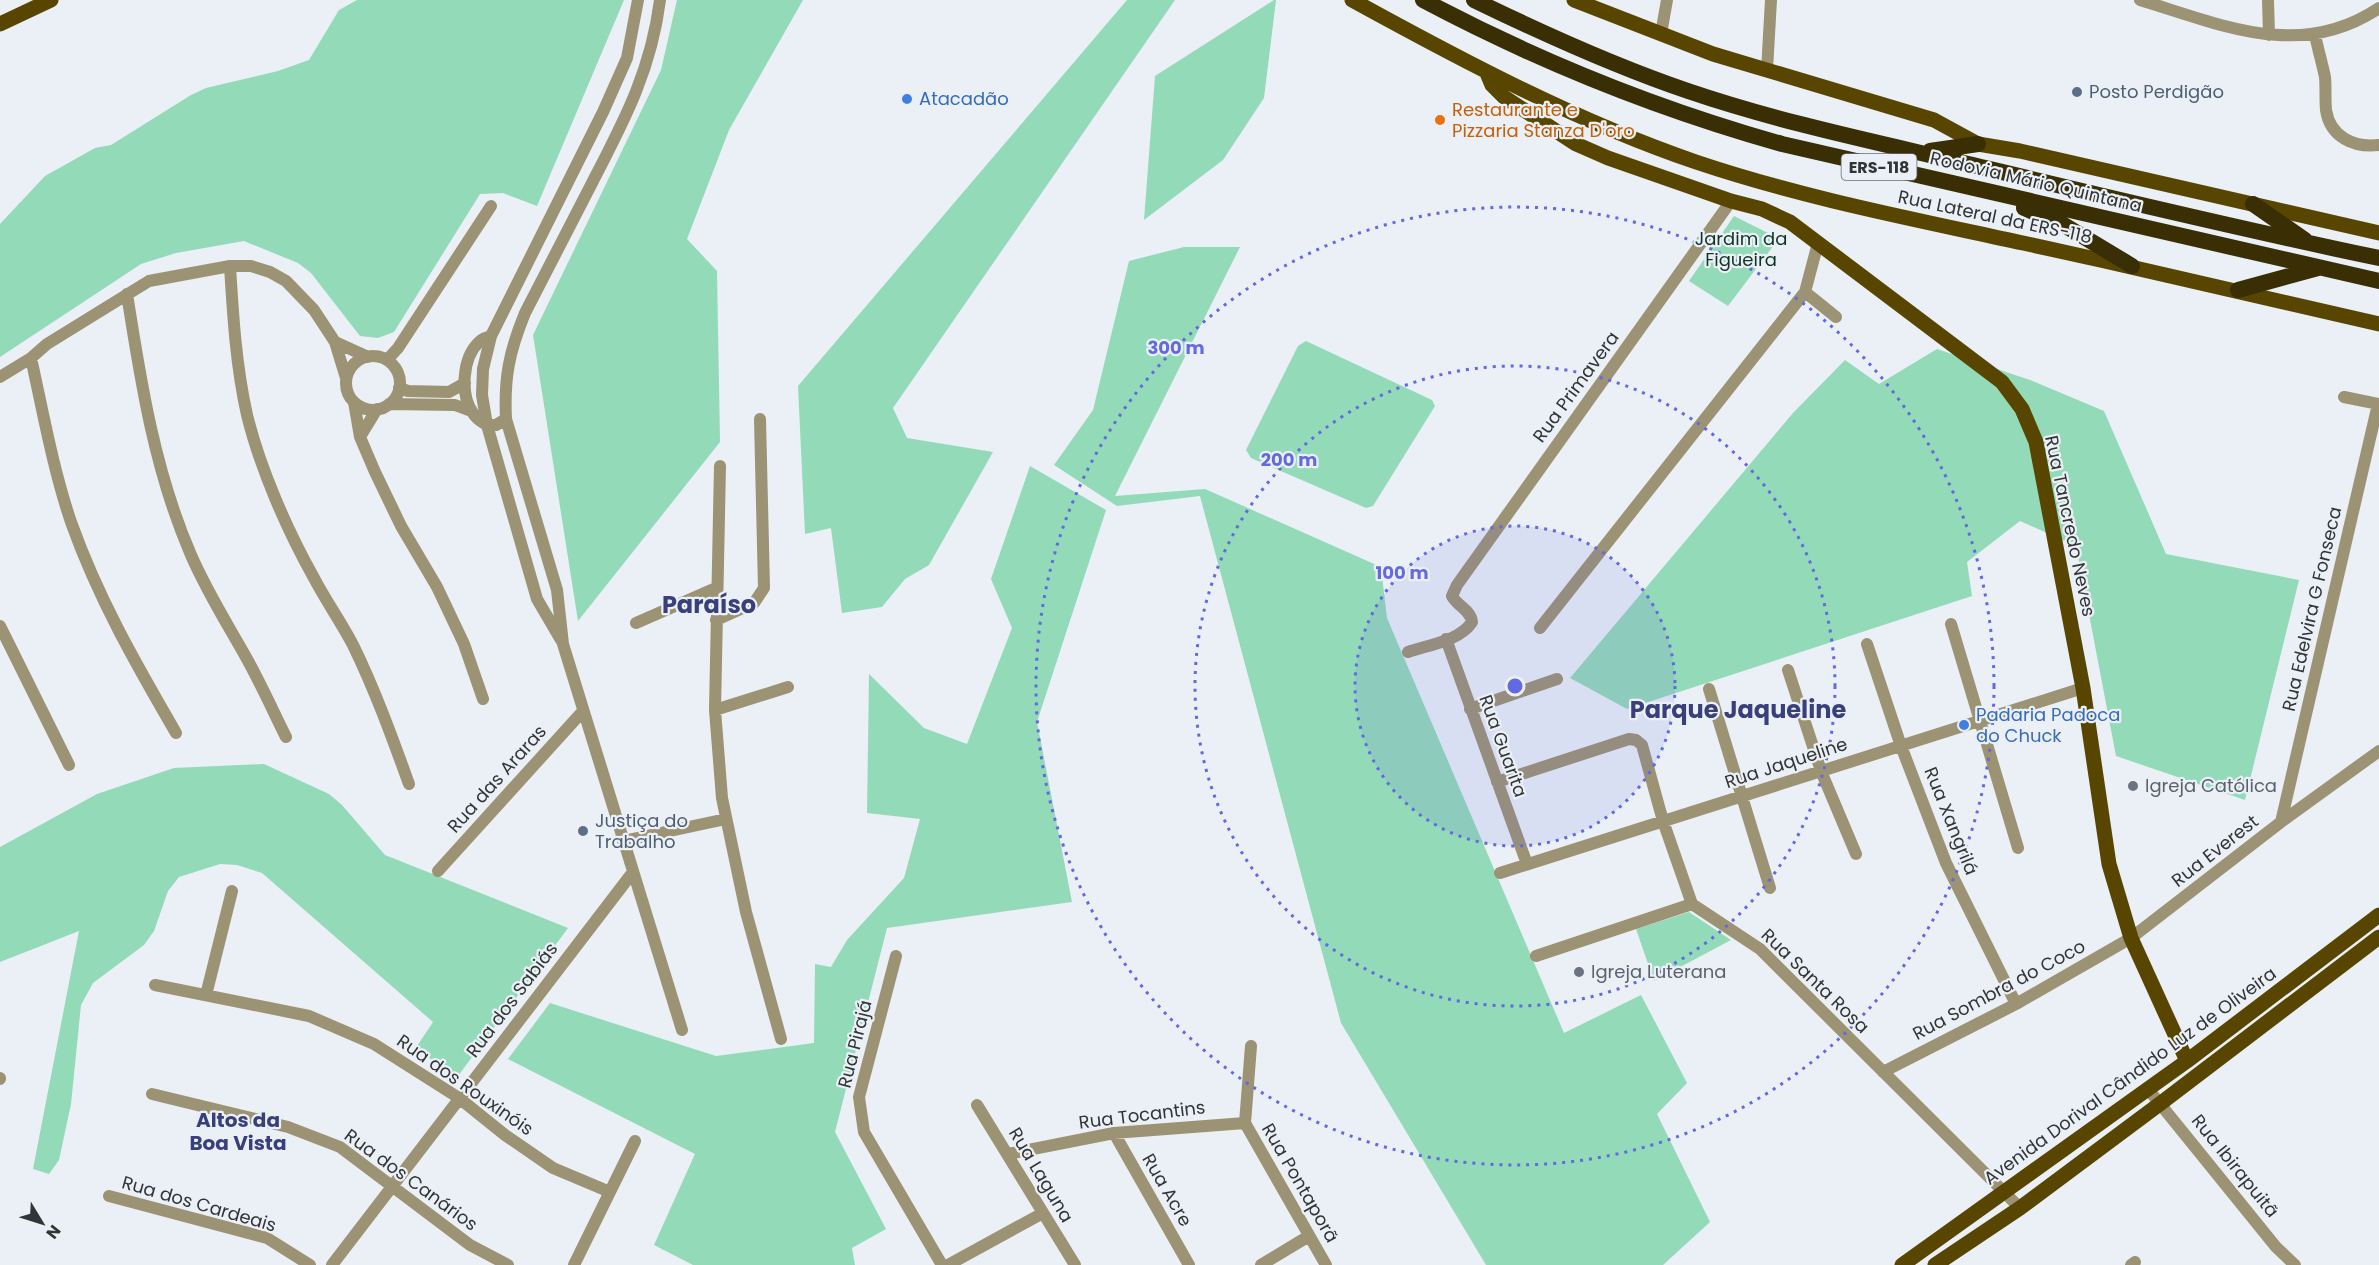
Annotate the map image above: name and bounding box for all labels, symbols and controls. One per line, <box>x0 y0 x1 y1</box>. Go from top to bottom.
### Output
place label: Posto Perdigão <box>2089 79 2224 104</box>
marker: Posto Perdigão <box>2070 85 2084 99</box>
place label: Atacadão <box>919 86 1009 111</box>
marker: Atacadão <box>900 92 914 106</box>
place label: Restaurante e Pizzaria Stanza D'oro <box>1452 97 1635 143</box>
marker: Restaurante e Pizzaria Stanza D'oro <box>1433 113 1447 127</box>
street label: Rodovia Mário Quintana <box>1928 145 2145 218</box>
road number: ERS-118 <box>1842 154 1916 180</box>
street label: Rua Lateral da ERS-118 <box>1896 184 2094 249</box>
park label: Jardim da Figueira <box>1695 226 1787 272</box>
street label: Rua Primavera <box>1527 326 1624 447</box>
text: 300 m <box>1147 335 1205 360</box>
street label: Rua Tancredo Neves <box>2039 433 2102 619</box>
text: 200 m <box>1261 447 1317 472</box>
street label: Rua Edelvira G Fonseca <box>2276 504 2347 714</box>
text: 100 m <box>1375 560 1429 585</box>
district label: Paraíso <box>662 588 756 621</box>
centre of rings <box>1505 676 1525 696</box>
street label: Rua Guarita <box>1473 691 1534 800</box>
district label: Parque Jaqueline <box>1630 693 1846 726</box>
place label: Padaria Padoca do Chuck <box>1976 702 2120 748</box>
marker: Padaria Padoca do Chuck <box>1957 718 1971 732</box>
street label: Rua das Araras <box>441 719 552 838</box>
street label: Rua Jaqueline <box>1721 731 1850 794</box>
street label: Rua Xangrilá <box>1918 763 1984 878</box>
place label: Igreja Católica <box>2145 773 2277 798</box>
marker: Igreja Católica <box>2126 779 2140 793</box>
place label: Justiça do Trabalho <box>595 808 688 854</box>
street label: Rua Everest <box>2166 809 2263 892</box>
marker: Justiça do Trabalho <box>576 824 590 838</box>
street label: Rua Santa Rosa <box>1756 923 1875 1039</box>
street label: Rua Sombra do Coco <box>1908 933 2090 1046</box>
street label: Rua dos Sabiás <box>460 937 563 1062</box>
place label: Igreja Luterana <box>1591 959 1727 984</box>
street label: Avenida Dorival Cândido Luz de Oliveira <box>1978 961 2281 1190</box>
marker: Igreja Luterana <box>1572 965 1586 979</box>
street label: Rua Pirajá <box>832 997 878 1090</box>
street label: Rua dos Rouxinóis <box>392 1028 538 1141</box>
street label: Rua Tocantins <box>1077 1094 1207 1135</box>
district label: Altos da Boa Vista <box>189 1106 287 1157</box>
street label: Rua Ibirapuitã <box>2186 1109 2285 1223</box>
street label: Rua Pontaporã <box>1256 1118 1345 1247</box>
street label: Rua dos Canários <box>340 1123 483 1236</box>
street label: Rua Laguna <box>1003 1123 1080 1227</box>
street label: Rua Acre <box>1137 1149 1198 1231</box>
street label: Rua dos Cardeais <box>119 1170 279 1238</box>
north arrow <box>12 1193 72 1253</box>
text: N <box>41 1220 66 1244</box>

